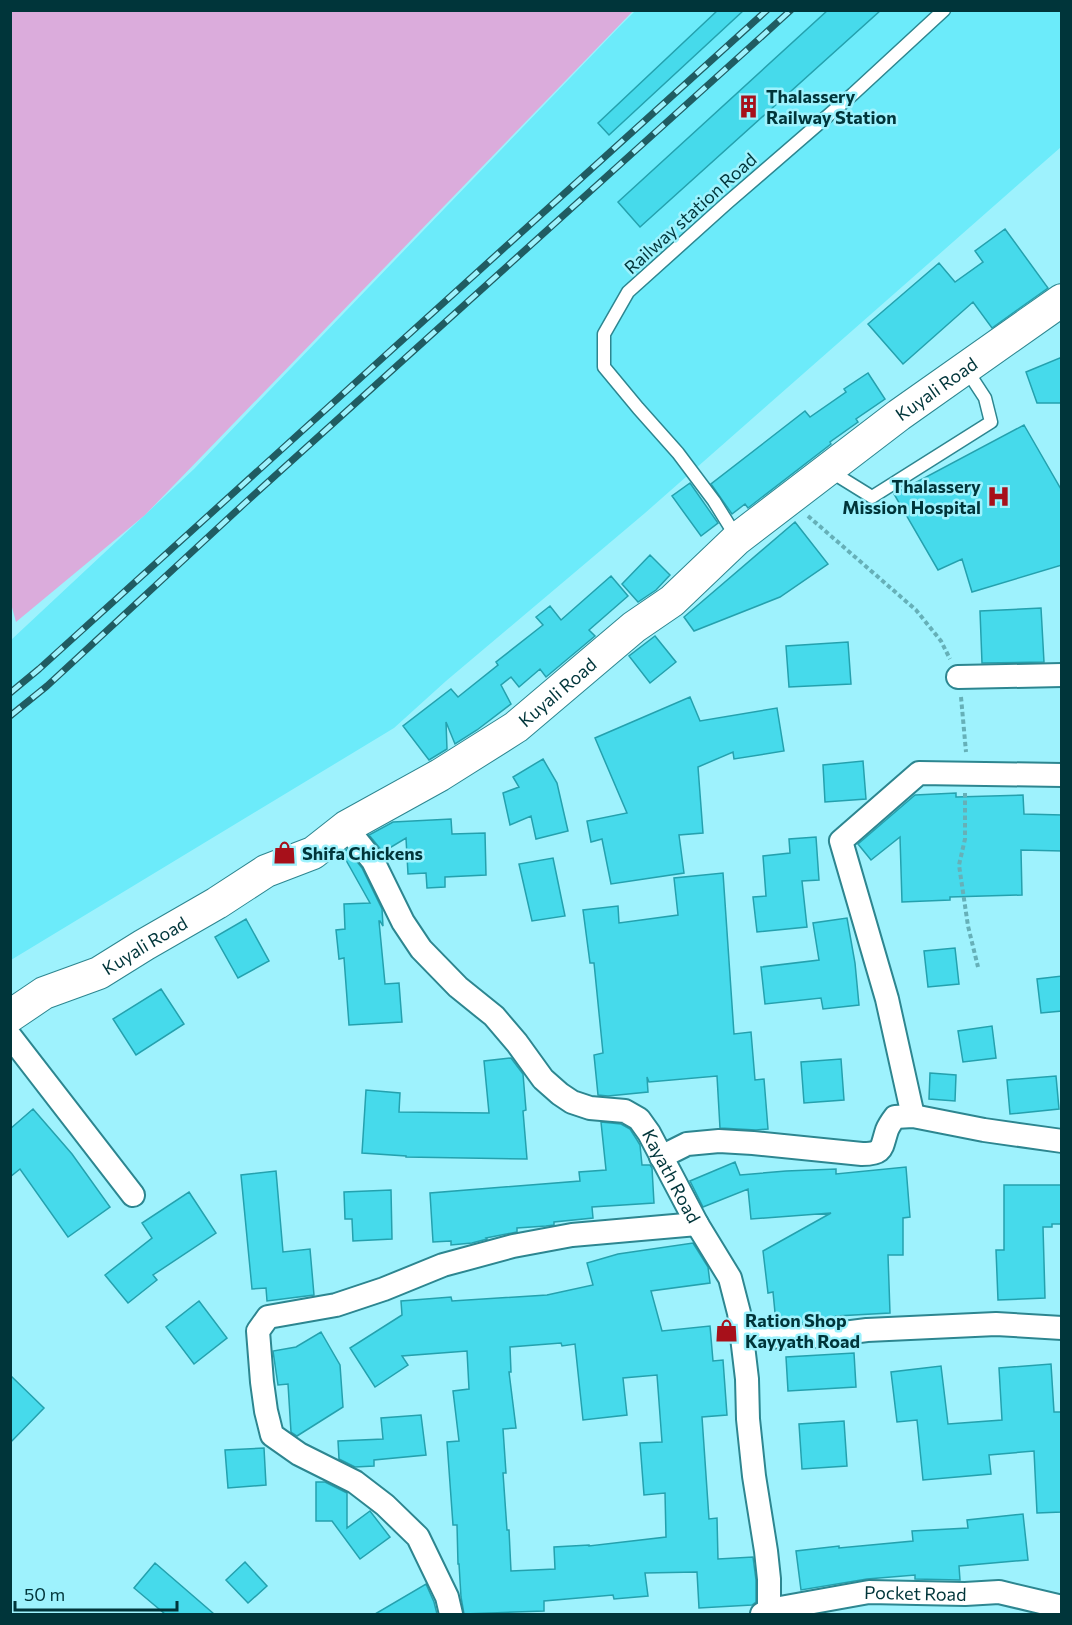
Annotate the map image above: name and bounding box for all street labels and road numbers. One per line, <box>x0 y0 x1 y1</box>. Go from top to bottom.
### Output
street label: Railway station Road <box>619 148 761 278</box>
street label: Kuyali Road <box>891 352 981 425</box>
street label: Kuyali Road <box>514 653 601 731</box>
street label: Kuyali Road <box>98 912 191 979</box>
street label: Kayath Road <box>638 1125 705 1227</box>
street label: Pocket Road <box>864 1581 967 1605</box>

